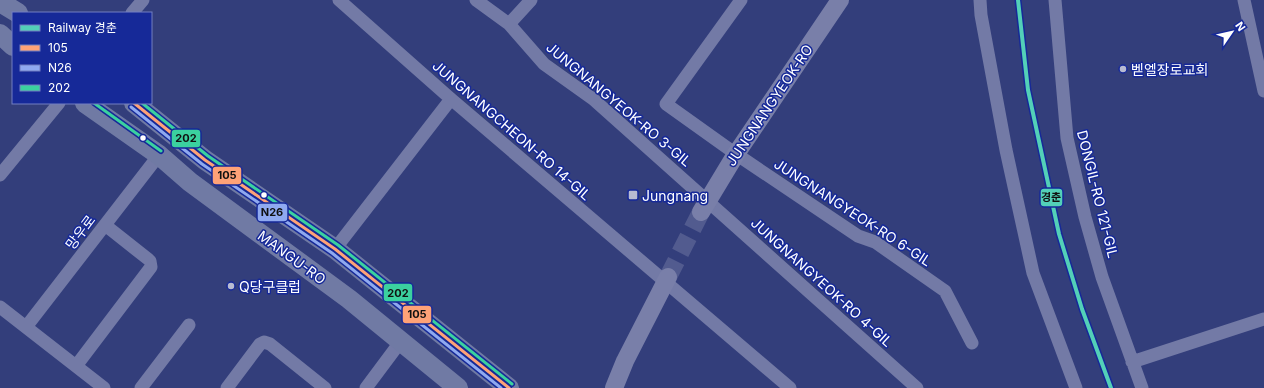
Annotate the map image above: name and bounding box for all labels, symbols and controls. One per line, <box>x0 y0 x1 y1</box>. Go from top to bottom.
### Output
legend <box>12 12 152 104</box>
north arrow <box>1212 12 1252 52</box>
text: N <box>1232 19 1248 34</box>
text: Railway 경춘 <box>48 20 117 35</box>
street label: JUNGNANGYEOK-RO 3-GIL <box>543 38 695 170</box>
text: 105 <box>48 40 68 55</box>
street label: JUNGNANGYEOK-RO <box>722 41 816 169</box>
street label: JUNGNANGCHEON-RO 14-GIL <box>429 57 595 203</box>
text: N26 <box>48 60 72 75</box>
place label: 벧엘장로교회 <box>1131 61 1208 78</box>
marker: 벧엘장로교회 <box>1118 64 1128 74</box>
text: 202 <box>48 80 70 95</box>
street label: DONGIL-RO 121-GIL <box>1074 128 1122 260</box>
line badge: 202 <box>171 129 201 148</box>
text: 202 <box>175 131 197 145</box>
unlabelled marker <box>138 133 148 143</box>
street label: JUNGNANGYEOK-RO 6-GIL <box>771 155 935 269</box>
line badge: 105 <box>212 166 242 185</box>
text: 105 <box>217 168 237 182</box>
place label: Jungnang <box>642 187 708 204</box>
line badge: 경춘 <box>1040 188 1063 207</box>
marker: Jungnang <box>627 189 639 201</box>
unlabelled marker <box>259 190 269 200</box>
text: 경춘 <box>1041 190 1061 204</box>
line badge: N26 <box>257 203 288 222</box>
text: N26 <box>261 205 283 219</box>
street label: 망우로 <box>62 211 98 253</box>
street label: JUNGNANGYEOK-RO 4-GIL <box>748 214 896 350</box>
street label: MANGU-RO <box>255 227 329 287</box>
place label: Q당구클럽 <box>239 278 301 295</box>
marker: Q당구클럽 <box>226 281 236 291</box>
line badge: 202 <box>383 283 413 302</box>
text: 202 <box>387 286 409 300</box>
line badge: 105 <box>402 305 432 324</box>
text: 105 <box>407 307 427 321</box>

